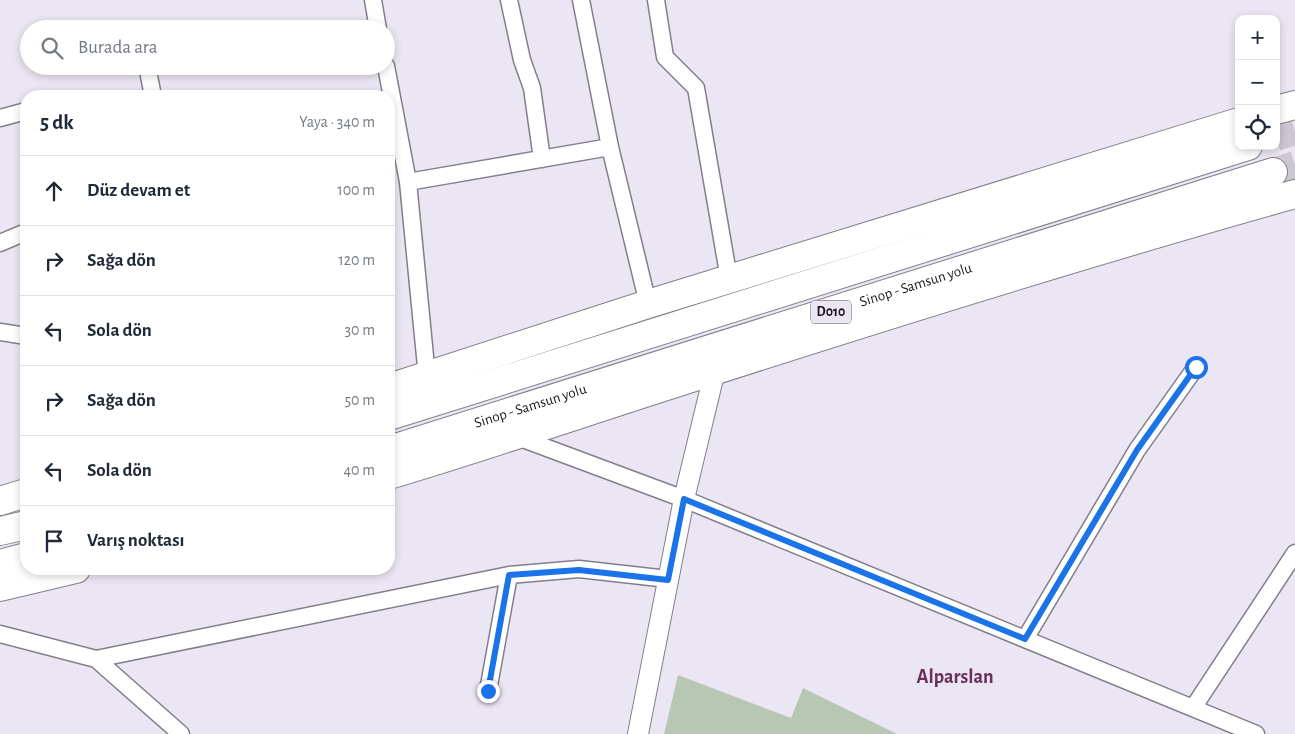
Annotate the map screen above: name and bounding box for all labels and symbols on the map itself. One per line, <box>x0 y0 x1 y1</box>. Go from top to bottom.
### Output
street label: Sinop - Samsun yolu <box>858 260 974 309</box>
road number: D010 <box>811 300 851 324</box>
route start <box>1185 356 1208 379</box>
street label: Sinop - Samsun yolu <box>472 381 589 430</box>
district label: Alparslan <box>916 667 994 687</box>
route end <box>477 680 500 703</box>

